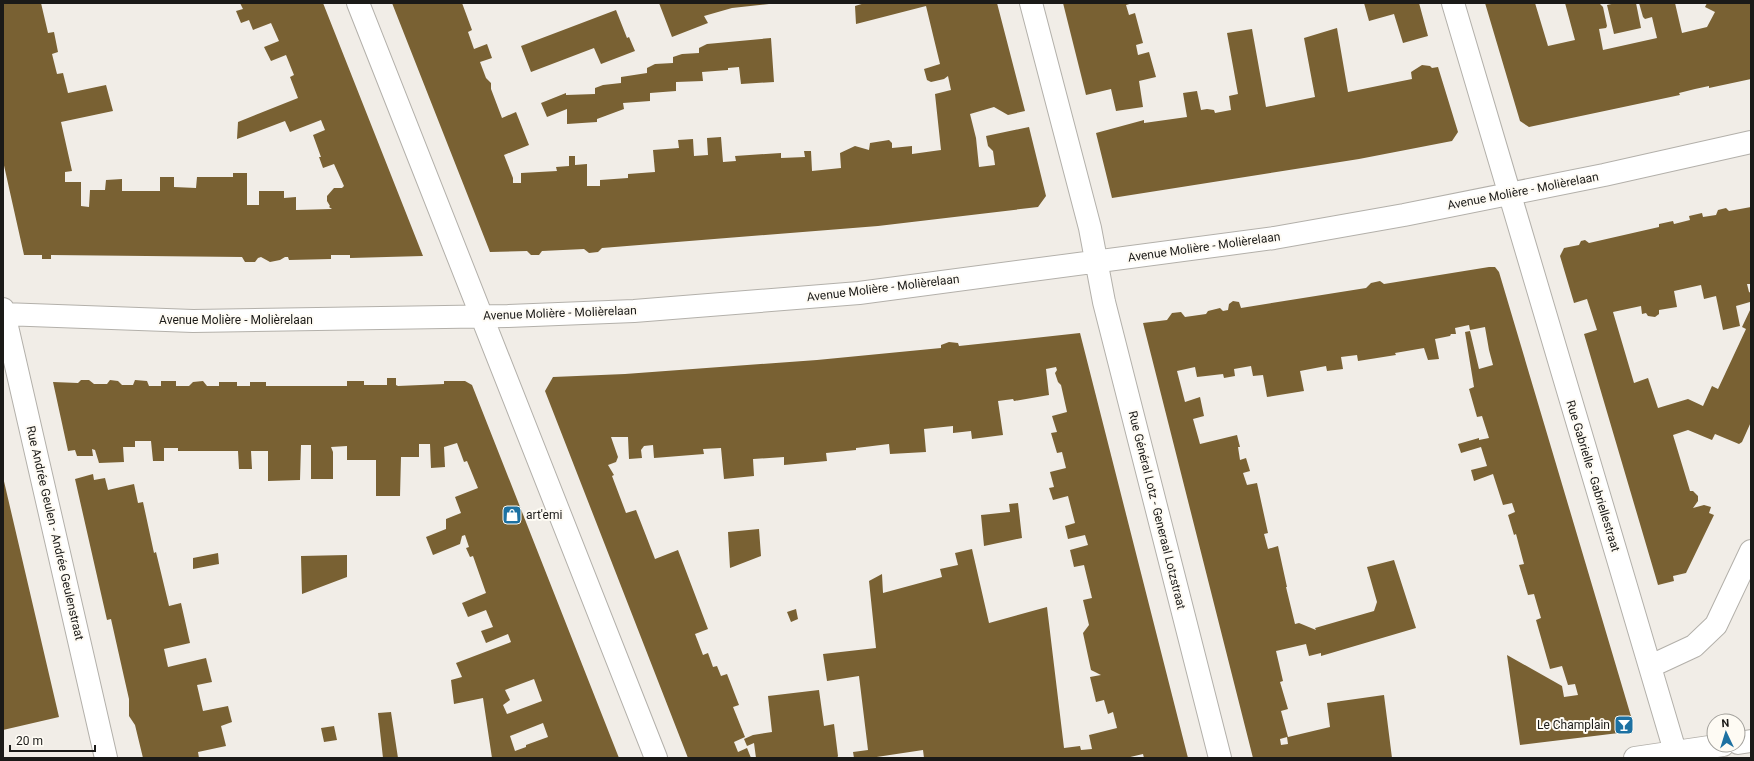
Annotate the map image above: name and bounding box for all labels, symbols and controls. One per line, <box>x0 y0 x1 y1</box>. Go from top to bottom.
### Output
street label: Avenue Molière - Molièrelaan <box>1446 169 1600 213</box>
street label: Avenue Molière - Molièrelaan <box>1127 229 1281 265</box>
street label: Avenue Molière - Molièrelaan <box>806 272 960 304</box>
street label: Avenue Molière - Molièrelaan <box>483 303 637 323</box>
street label: Avenue Molière - Molièrelaan <box>159 313 313 327</box>
street label: Rue Gabrielle - Gabriellestraat <box>1563 399 1623 553</box>
street label: Rue Général Lotz - Generaal Lotzstraat <box>1126 409 1188 611</box>
street label: Rue Andrée Geulen - Andrée Geulenstraat <box>23 425 87 642</box>
shop icon: art'emi <box>501 504 523 526</box>
place label: art'emi <box>526 508 562 522</box>
north arrow <box>1706 713 1746 753</box>
bar icon: Le Champlain <box>1613 714 1635 736</box>
text: N <box>1721 717 1730 730</box>
place label: Le Champlain <box>1537 718 1610 732</box>
scale bar <box>10 727 95 753</box>
text: 20 m <box>16 734 43 748</box>

